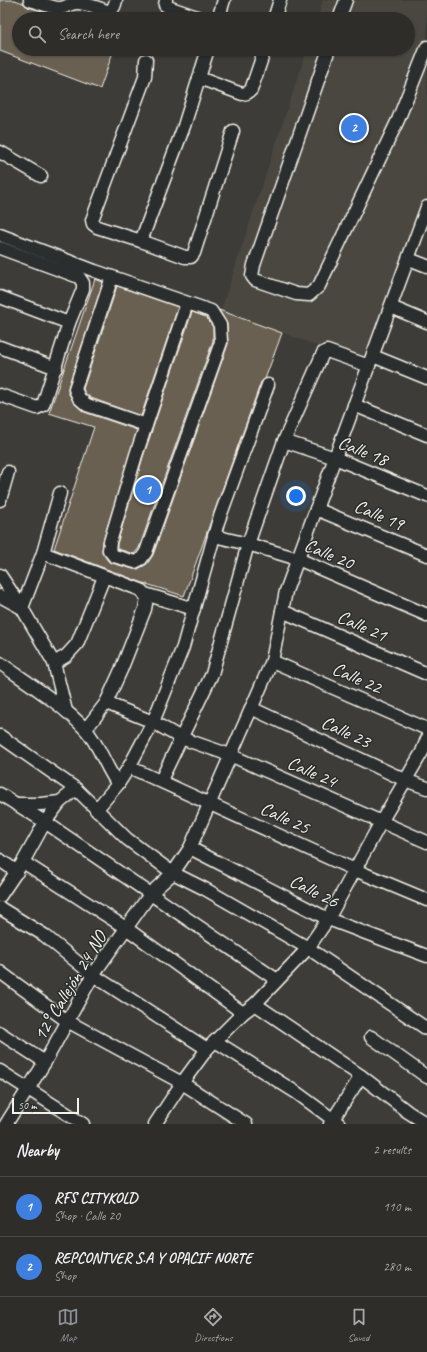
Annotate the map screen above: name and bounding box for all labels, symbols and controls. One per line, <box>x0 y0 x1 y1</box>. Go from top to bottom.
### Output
search box <box>12 12 415 56</box>
icon: search <box>26 23 48 45</box>
text: Search here <box>58 25 119 44</box>
pin: 2 <box>341 113 367 143</box>
street label: Calle 18 <box>335 430 394 473</box>
pin: 1 <box>135 475 161 505</box>
your location <box>286 486 306 506</box>
street label: Calle 19 <box>351 494 409 537</box>
street label: Calle 20 <box>301 533 359 576</box>
street label: Calle 21 <box>334 605 392 648</box>
street label: Calle 22 <box>329 657 387 700</box>
street label: Calle 23 <box>318 710 376 754</box>
street label: Calle 24 <box>284 751 343 794</box>
street label: Calle 25 <box>257 796 315 840</box>
street label: Calle 26 <box>286 869 344 914</box>
street label: 12° Callejón 24 NO <box>28 925 113 1045</box>
scale bar <box>12 1096 79 1115</box>
text: 50 m <box>18 1098 37 1112</box>
text: Nearby <box>16 1140 59 1161</box>
text: 2 results <box>373 1142 411 1158</box>
text: RFS CITYKOLD <box>54 1189 137 1208</box>
text: 1 <box>26 1199 32 1215</box>
text: 110 m <box>383 1199 411 1215</box>
text: Shop · Calle 20 <box>54 1208 120 1224</box>
text: REPCONTVER S.A Y OPACIF NORTE <box>54 1249 252 1268</box>
text: 2 <box>26 1259 32 1275</box>
text: 280 m <box>383 1259 411 1275</box>
text: Shop <box>54 1268 76 1284</box>
tab: Map <box>57 1306 79 1344</box>
tab: Directions <box>194 1306 233 1344</box>
tab: Saved <box>348 1306 370 1344</box>

